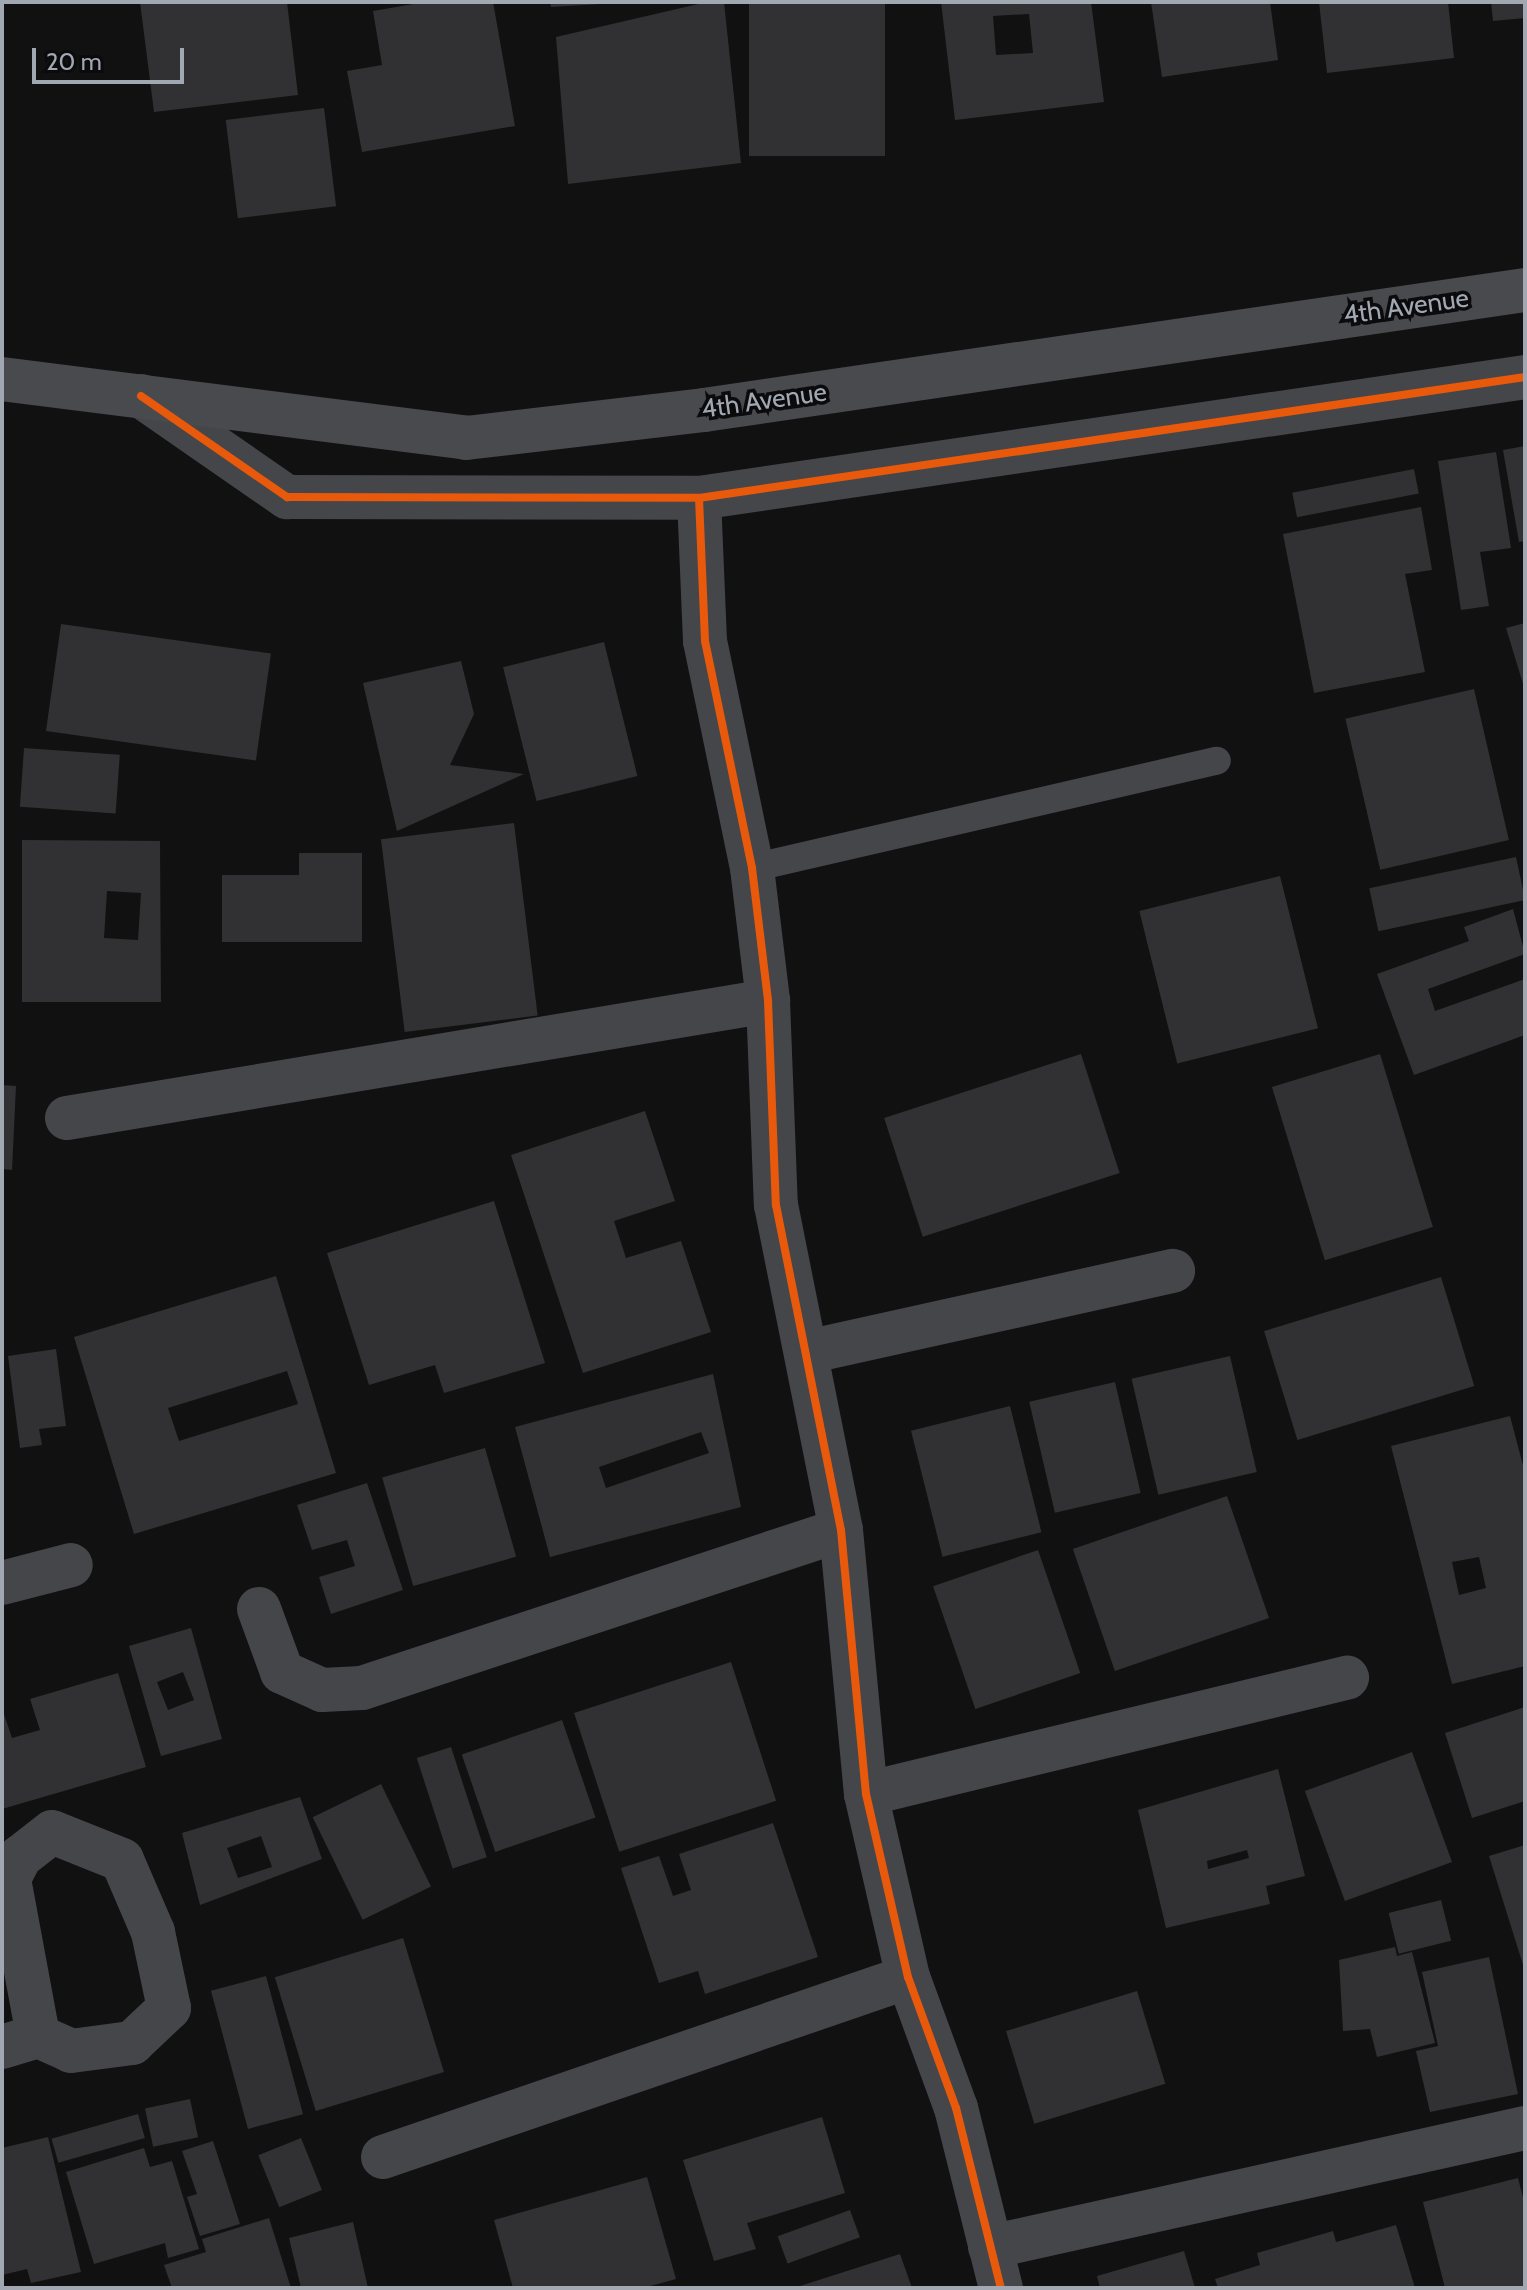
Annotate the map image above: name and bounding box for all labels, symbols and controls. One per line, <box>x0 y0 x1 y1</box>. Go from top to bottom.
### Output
scale bar <box>36 32 188 82</box>
text: 20 m <box>46 47 102 76</box>
street label: 4th Avenue <box>1341 283 1471 331</box>
street label: 4th Avenue <box>699 377 829 425</box>

